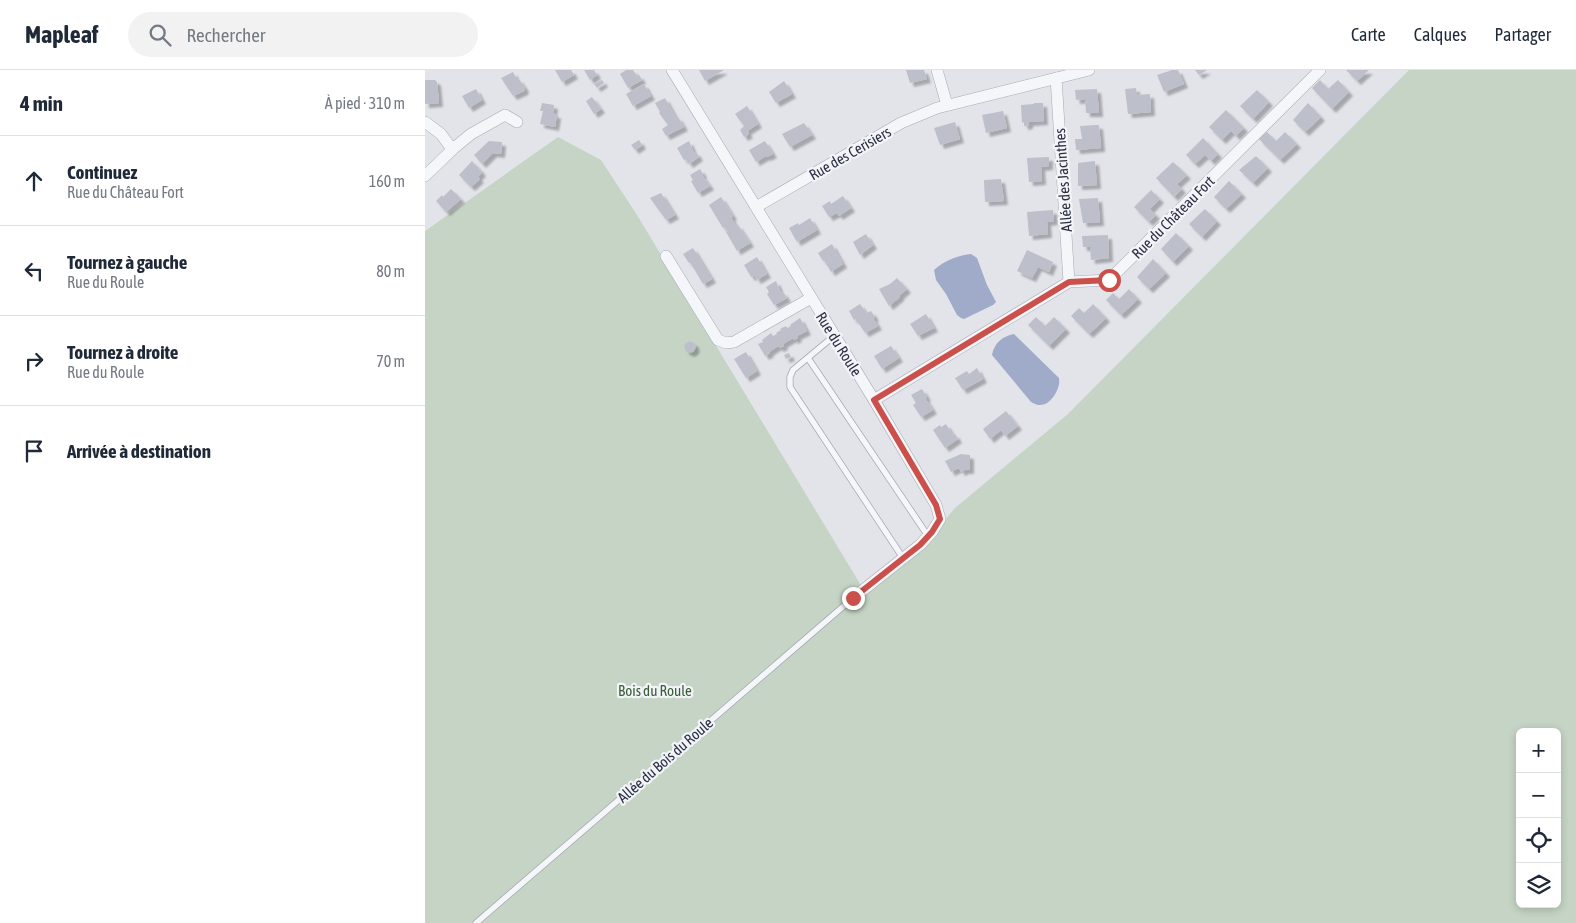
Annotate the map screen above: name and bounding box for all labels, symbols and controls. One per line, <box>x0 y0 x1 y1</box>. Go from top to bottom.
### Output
search box <box>128 12 478 57</box>
text: Mapleaf <box>25 21 98 48</box>
icon: search <box>146 21 174 49</box>
text: Rechercher <box>186 24 265 46</box>
text: Carte <box>1351 24 1386 45</box>
text: Calques <box>1414 24 1467 45</box>
text: Partager <box>1495 24 1551 45</box>
text: 4 min <box>20 91 63 115</box>
text: À pied · 310 m <box>325 94 405 112</box>
street label: Rue des Cerisiers <box>806 123 894 183</box>
street label: Allée des Jacinthes <box>1051 128 1075 232</box>
text: Continuez <box>67 161 137 183</box>
icon: ahead <box>20 167 48 195</box>
text: 160 m <box>369 172 405 190</box>
street label: Rue du Château Fort <box>1128 172 1218 262</box>
text: Rue du Château Fort <box>67 183 184 201</box>
text: Tournez à gauche <box>67 251 187 273</box>
icon: left <box>20 257 48 285</box>
text: 80 m <box>376 262 405 280</box>
route start <box>1098 269 1121 292</box>
text: Rue du Roule <box>67 273 144 291</box>
street label: Rue du Roule <box>813 309 866 379</box>
text: Tournez à droite <box>67 341 178 363</box>
icon: right <box>20 347 48 375</box>
text: 70 m <box>376 352 405 370</box>
text: Rue du Roule <box>67 363 144 381</box>
icon: arrive <box>20 437 48 465</box>
text: Arrivée à destination <box>67 440 211 462</box>
route end <box>842 587 865 610</box>
park label: Bois du Roule <box>618 682 692 699</box>
street label: Allée du Bois du Roule <box>614 714 716 806</box>
map controls <box>1516 728 1561 908</box>
button: + <box>1516 728 1561 773</box>
button: − <box>1516 773 1561 818</box>
button: locate <box>1516 818 1561 863</box>
button: layers <box>1516 863 1561 908</box>

